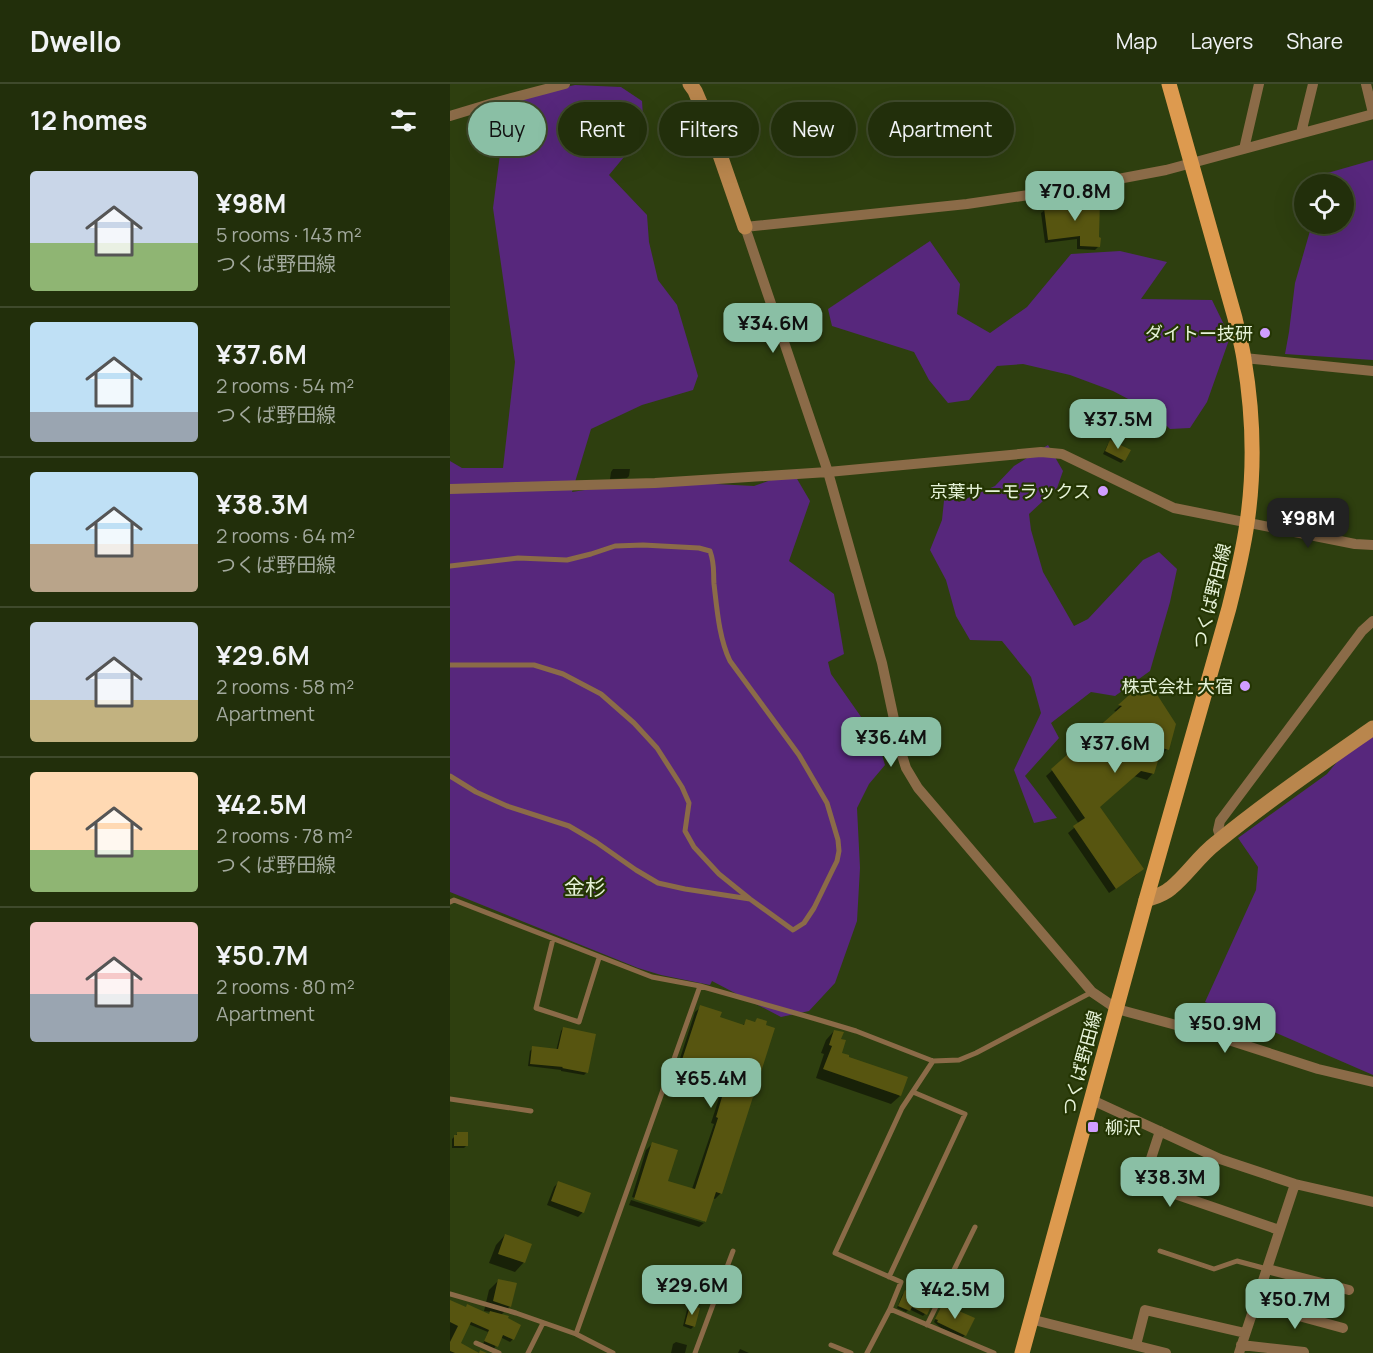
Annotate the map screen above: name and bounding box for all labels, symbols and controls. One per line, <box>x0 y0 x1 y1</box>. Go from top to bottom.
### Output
text: Dwello <box>30 22 121 60</box>
text: Map <box>1116 27 1157 55</box>
text: Layers <box>1190 27 1253 55</box>
text: Share <box>1286 27 1343 55</box>
text: 12 homes <box>30 102 147 138</box>
chip: Buy <box>468 102 546 156</box>
chip: Rent <box>558 102 647 156</box>
chip: Filters <box>659 102 759 156</box>
chip: New <box>771 102 856 156</box>
chip: Apartment <box>868 102 1014 156</box>
icon: filters <box>387 104 420 137</box>
pin: ¥70.8M <box>1026 171 1124 222</box>
map controls <box>1294 174 1354 234</box>
button: locate <box>1294 174 1354 234</box>
text: ¥70.8M <box>1039 177 1111 204</box>
text: ¥98M <box>216 185 286 221</box>
icon: home <box>78 195 150 267</box>
text: 5 rooms · 143 m² <box>216 221 362 248</box>
text: つくば野田線 <box>216 250 336 277</box>
pin: ¥34.6M <box>724 303 822 354</box>
text: ¥34.6M <box>737 309 809 336</box>
place label: ダイトー技研 <box>1145 321 1253 345</box>
marker: ダイトー技研 <box>1258 326 1272 340</box>
text: ¥37.6M <box>216 336 307 372</box>
icon: home <box>78 346 150 418</box>
text: 2 rooms · 54 m² <box>216 372 354 399</box>
pin: ¥37.5M <box>1069 399 1167 450</box>
text: つくば野田線 <box>216 401 336 428</box>
text: ¥37.5M <box>1083 405 1153 432</box>
place label: 京葉サーモラックス <box>930 479 1091 503</box>
marker: 京葉サーモラックス <box>1096 484 1110 498</box>
text: ¥38.3M <box>216 486 308 522</box>
icon: home <box>78 496 150 568</box>
pin: ¥98M <box>1272 498 1344 549</box>
text: ¥98M <box>1281 504 1335 531</box>
text: 2 rooms · 64 m² <box>216 522 355 549</box>
street label: つくば野田線 <box>1186 541 1236 651</box>
text: つくば野田線 <box>216 551 336 578</box>
text: ¥29.6M <box>216 637 310 673</box>
icon: home <box>78 646 150 718</box>
text: 2 rooms · 58 m² <box>216 673 354 700</box>
place label: 株式会社 大宿 <box>1121 674 1233 698</box>
marker: 株式会社 大宿 <box>1238 679 1252 693</box>
text: Apartment <box>216 700 315 727</box>
pin: ¥36.4M <box>842 717 940 768</box>
text: ¥36.4M <box>855 723 927 750</box>
pin: ¥37.6M <box>1066 723 1164 774</box>
text: ¥37.6M <box>1080 729 1150 756</box>
text: ¥42.5M <box>216 786 307 822</box>
icon: home <box>78 796 150 868</box>
text: 2 rooms · 78 m² <box>216 822 353 849</box>
text: つくば野田線 <box>216 851 336 878</box>
district label: 金杉 <box>564 873 606 901</box>
text: ¥50.7M <box>216 937 308 973</box>
icon: home <box>78 946 150 1018</box>
text: 2 rooms · 80 m² <box>216 973 355 1000</box>
text: Apartment <box>216 1000 315 1027</box>
pin: ¥50.9M <box>1176 1003 1274 1054</box>
street label: つくば野田線 <box>1055 1008 1107 1118</box>
text: ¥50.9M <box>1189 1009 1261 1036</box>
pin: ¥65.4M <box>662 1058 760 1109</box>
text: ¥65.4M <box>675 1064 747 1091</box>
place label: 柳沢 <box>1105 1115 1141 1139</box>
marker: 柳沢 <box>1086 1120 1100 1134</box>
pin: ¥38.3M <box>1121 1157 1219 1208</box>
text: ¥38.3M <box>1135 1163 1205 1190</box>
pin: ¥29.6M <box>643 1265 741 1316</box>
pin: ¥42.5M <box>906 1269 1004 1320</box>
text: ¥29.6M <box>656 1271 728 1298</box>
text: ¥42.5M <box>920 1275 990 1302</box>
pin: ¥50.7M <box>1246 1279 1344 1330</box>
text: ¥50.7M <box>1260 1285 1330 1312</box>

